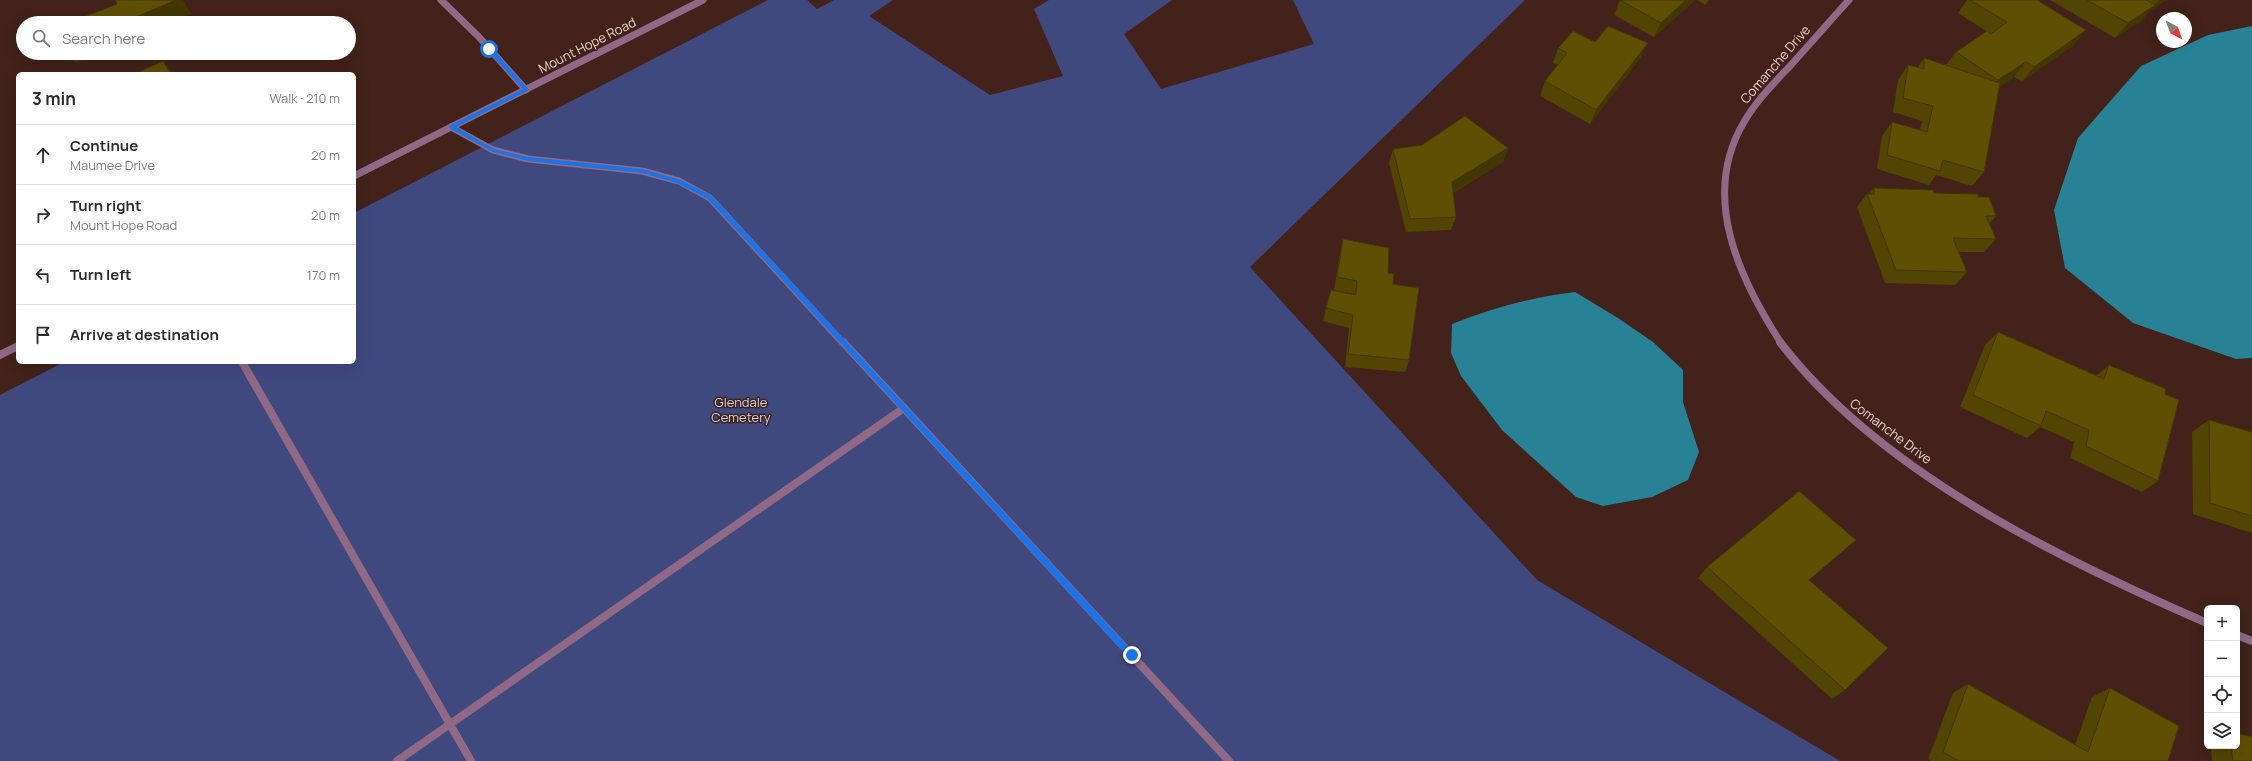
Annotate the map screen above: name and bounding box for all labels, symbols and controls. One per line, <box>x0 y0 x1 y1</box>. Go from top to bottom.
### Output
north arrow <box>2156 12 2192 48</box>
street label: Mount Hope Road <box>535 13 639 77</box>
search box <box>16 16 356 60</box>
street label: Comanche Drive <box>1736 21 1814 107</box>
icon: search <box>30 27 52 49</box>
text: Search here <box>62 28 145 49</box>
route start <box>480 40 498 58</box>
text: 3 min <box>32 87 76 110</box>
text: Walk · 210 m <box>270 89 340 107</box>
text: Continue <box>70 135 138 156</box>
icon: ahead <box>32 144 54 166</box>
text: 20 m <box>311 146 340 164</box>
text: Maumee Drive <box>70 156 155 174</box>
text: Turn right <box>70 195 141 216</box>
icon: right <box>32 204 54 226</box>
text: 20 m <box>311 206 340 224</box>
text: Mount Hope Road <box>70 216 177 234</box>
icon: left <box>32 264 54 286</box>
text: Turn left <box>70 264 132 285</box>
text: 170 m <box>307 266 340 284</box>
icon: arrive <box>32 324 54 346</box>
text: Arrive at destination <box>70 324 219 345</box>
park label: Glendale Cemetery <box>711 393 771 426</box>
street label: Comanche Drive <box>1846 394 1936 468</box>
map controls <box>2204 605 2240 749</box>
button: + <box>2204 605 2240 641</box>
button: − <box>2204 641 2240 677</box>
route end <box>1123 646 1141 664</box>
button: locate <box>2204 677 2240 713</box>
button: layers <box>2204 713 2240 749</box>

